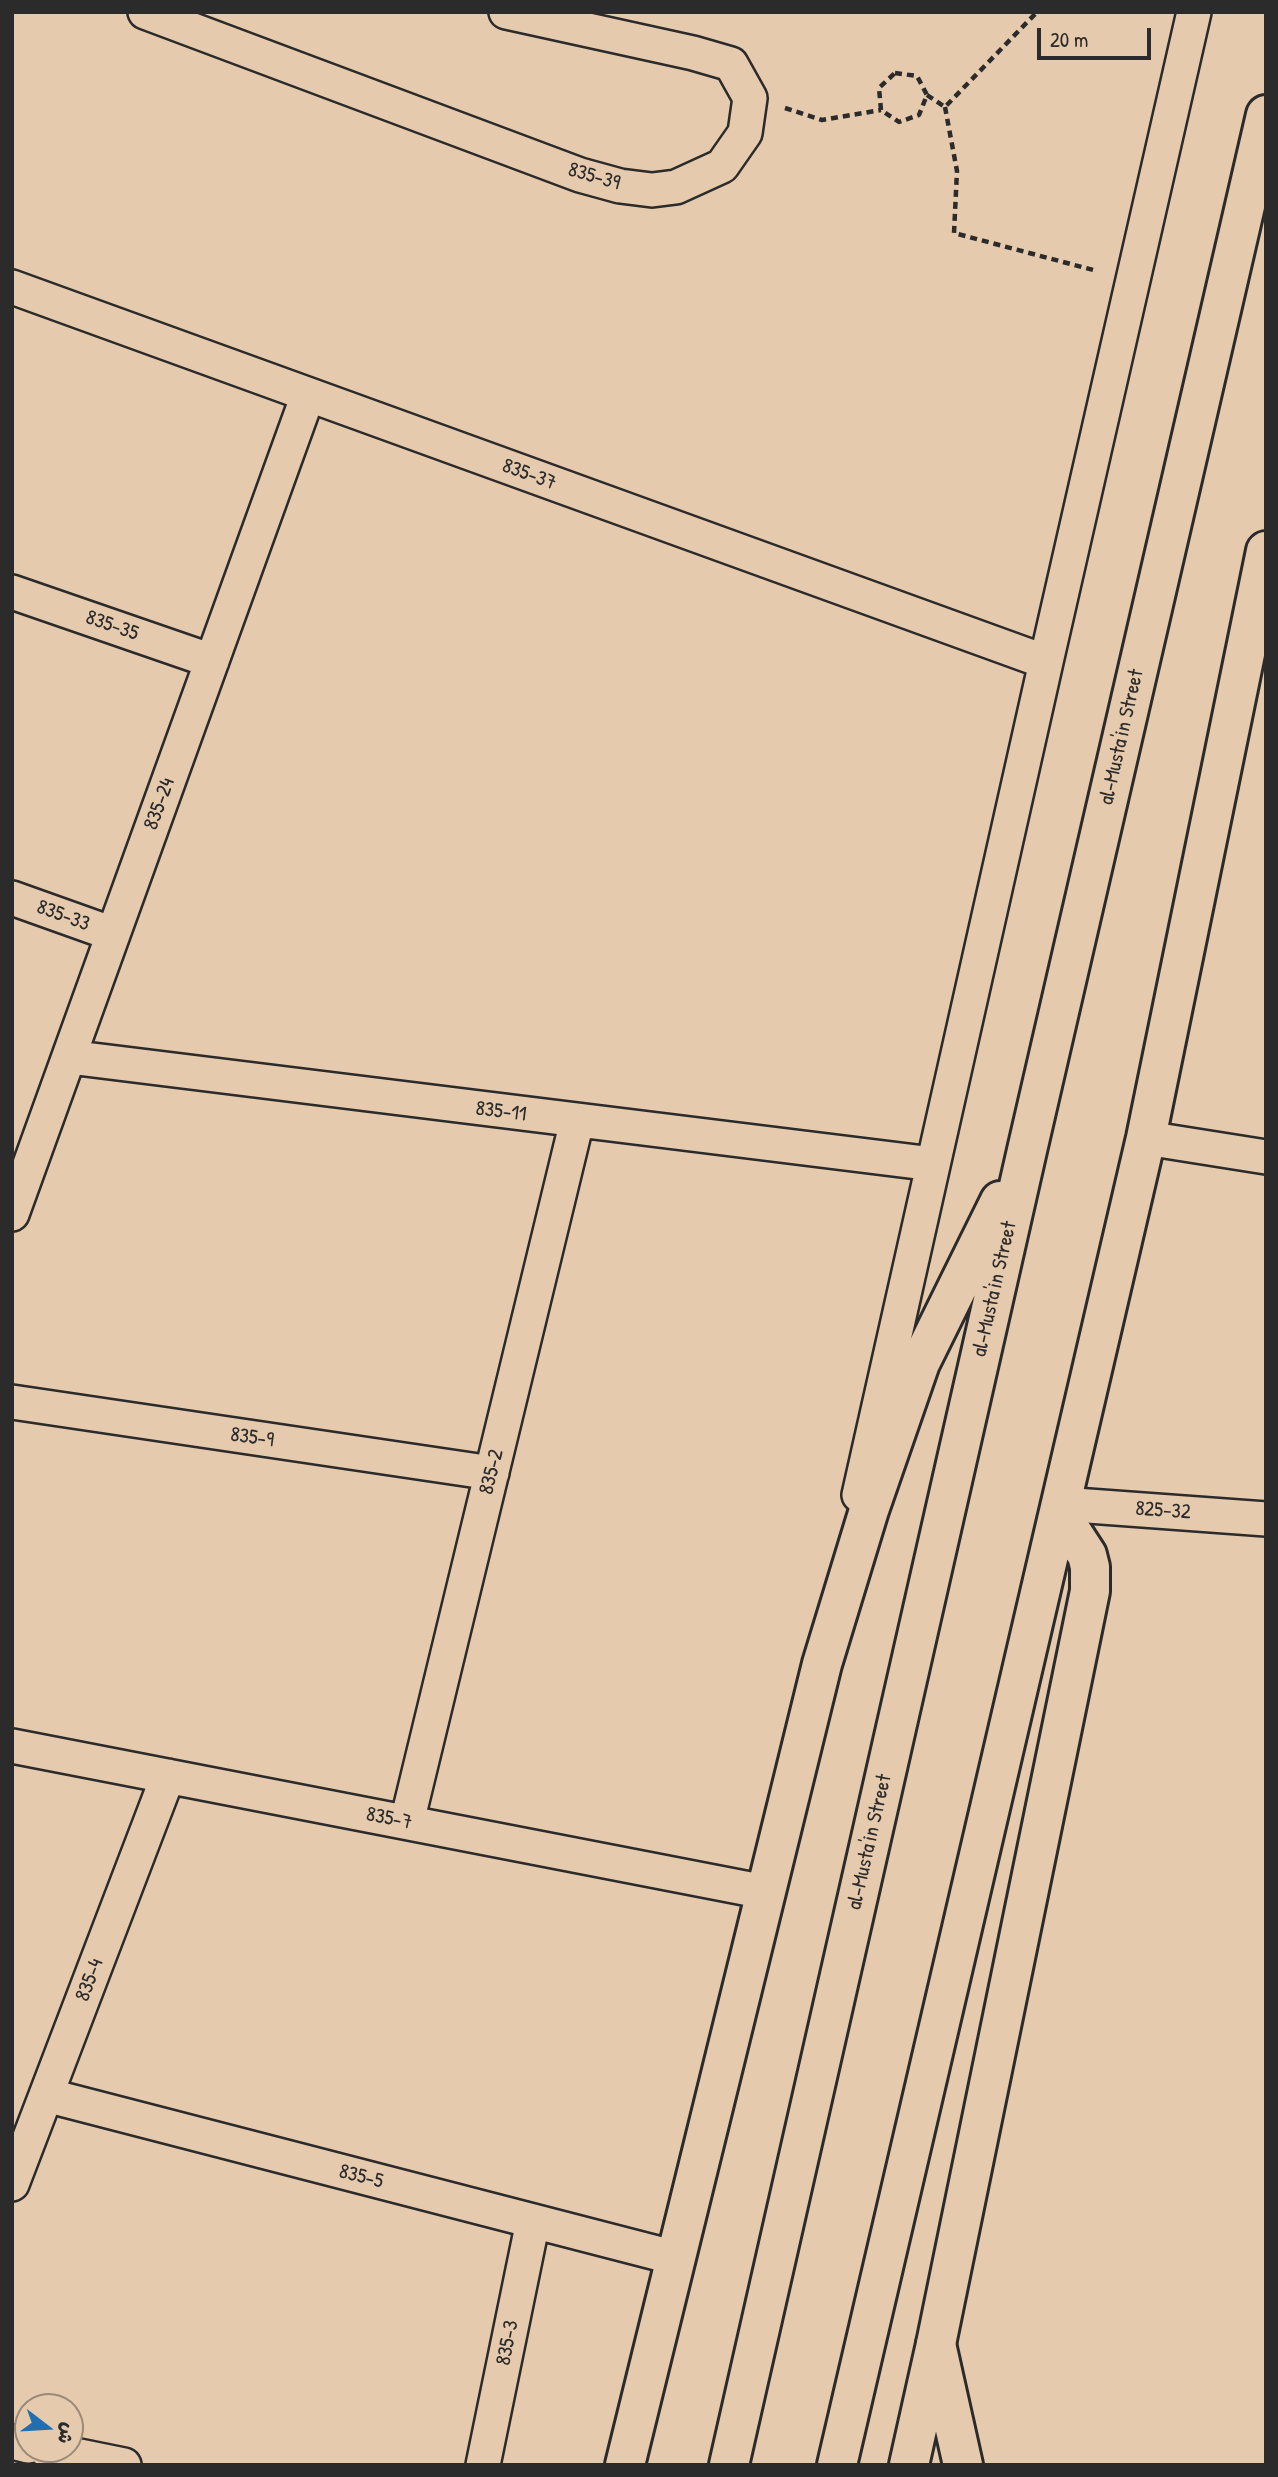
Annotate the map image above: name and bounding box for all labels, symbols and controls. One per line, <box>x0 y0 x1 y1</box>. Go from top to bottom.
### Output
scale bar <box>1040 14 1154 58</box>
text: 20 m <box>1050 25 1088 54</box>
street label: 835-39 <box>565 158 623 196</box>
street label: 835-37 <box>499 454 559 496</box>
street label: 835-35 <box>82 605 142 647</box>
street label: al-Musta'in Street <box>1094 667 1150 807</box>
street label: 835-24 <box>139 775 181 833</box>
street label: 835-33 <box>33 895 93 937</box>
street label: 835-11 <box>474 1096 528 1128</box>
street label: al-Musta'in Street <box>967 1219 1023 1359</box>
street label: 835-9 <box>229 1422 275 1454</box>
street label: 835-2 <box>474 1447 510 1497</box>
street label: 825-32 <box>1134 1496 1192 1526</box>
street label: al-Musta'in Street <box>842 1772 898 1912</box>
street label: 835-7 <box>364 1802 414 1836</box>
street label: 835-4 <box>70 1955 110 2005</box>
street label: 835-5 <box>336 2159 386 2195</box>
street label: 835-3 <box>491 2318 525 2368</box>
north arrow <box>14 2393 84 2463</box>
text: ش <box>52 2420 83 2447</box>

